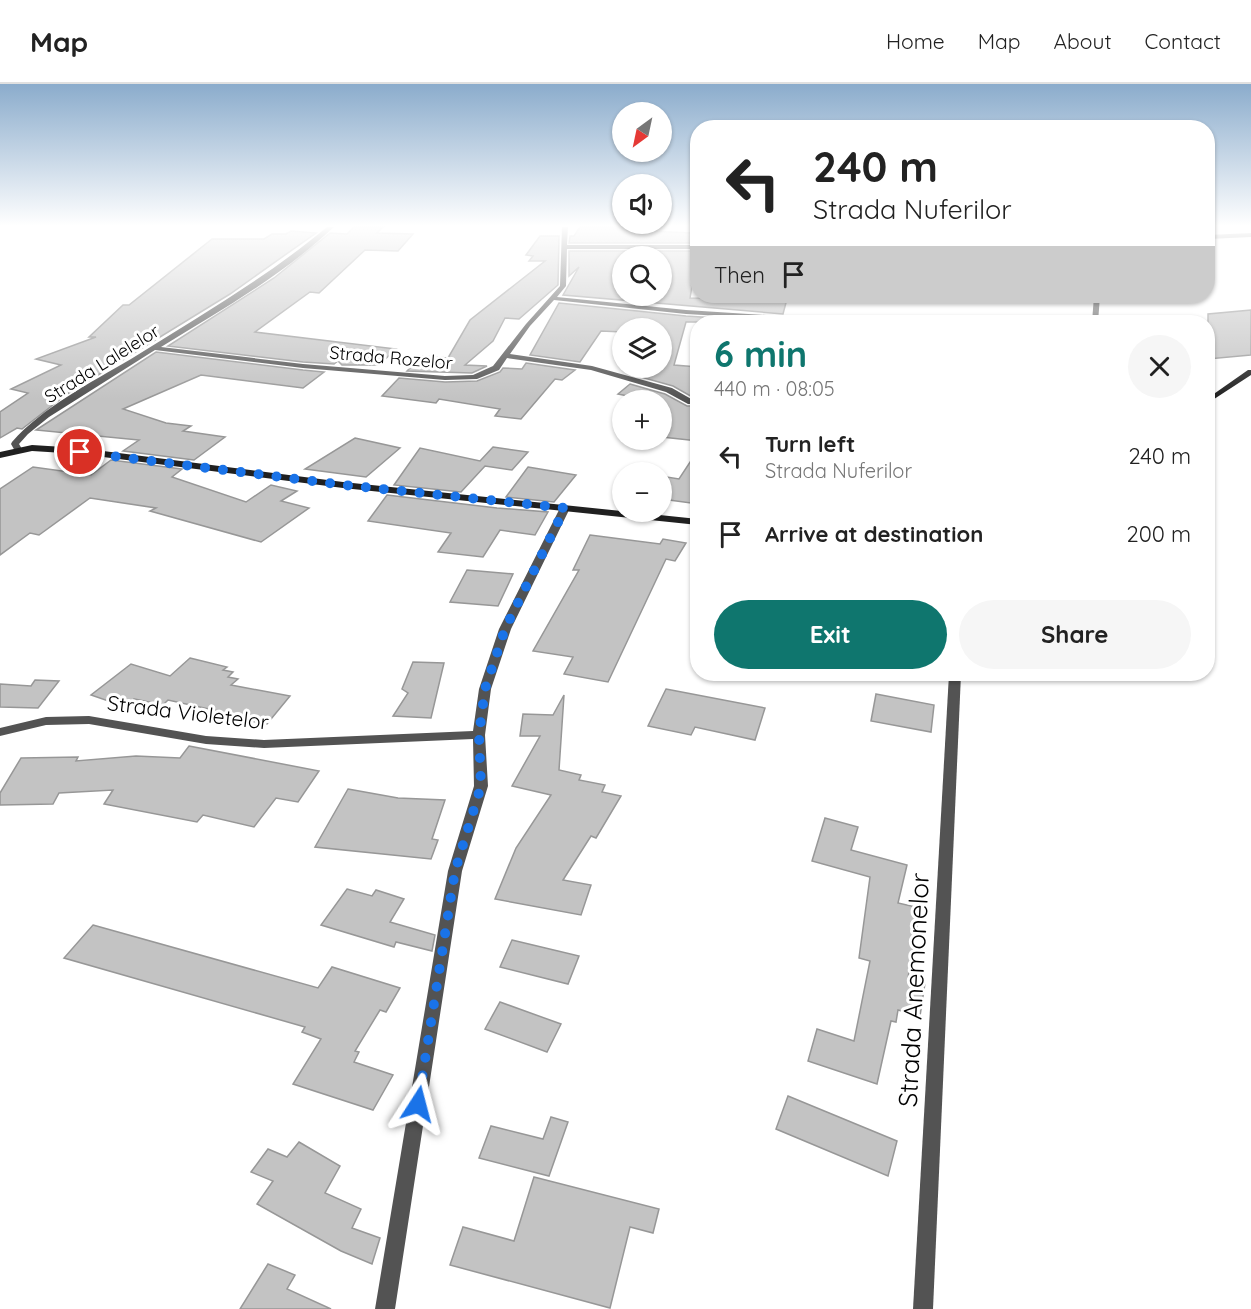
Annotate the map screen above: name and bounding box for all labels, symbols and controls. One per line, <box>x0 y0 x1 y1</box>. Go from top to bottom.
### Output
text: Map <box>30 24 88 59</box>
text: Home <box>886 28 945 54</box>
text: Map <box>978 28 1021 54</box>
text: About <box>1054 28 1112 54</box>
text: Contact <box>1145 28 1221 54</box>
north arrow <box>612 102 672 162</box>
map controls <box>612 102 672 522</box>
text: 240 m <box>813 140 938 193</box>
icon: left <box>714 144 792 222</box>
button: sound <box>612 174 672 234</box>
text: Strada Nuferilor <box>813 192 1012 226</box>
button: search <box>612 246 672 306</box>
icon: arrive <box>777 258 810 291</box>
text: Then <box>714 261 765 289</box>
button: layers <box>612 318 672 378</box>
street label: Strada Lalelelor <box>40 319 163 408</box>
text: 6 min <box>714 331 807 376</box>
button: close <box>1128 335 1191 398</box>
street label: Strada Rozelor <box>328 341 454 374</box>
text: 440 m · 08:05 <box>714 376 835 401</box>
button: + <box>612 390 672 450</box>
pin <box>54 426 105 477</box>
text: Turn left <box>765 430 855 458</box>
icon: arrive <box>63 435 96 468</box>
icon: left <box>714 440 747 473</box>
text: 240 m <box>1128 442 1191 470</box>
text: Strada Nuferilor <box>765 458 912 483</box>
button: − <box>612 462 672 522</box>
icon: arrive <box>714 518 747 551</box>
text: Arrive at destination <box>765 520 983 548</box>
text: 200 m <box>1127 520 1191 548</box>
button: Exit <box>714 600 947 669</box>
button: Share <box>959 600 1191 669</box>
street label: Strada Violetelor <box>106 689 270 735</box>
street label: Strada Anemonelor <box>891 872 936 1108</box>
position arrow <box>386 1072 450 1136</box>

